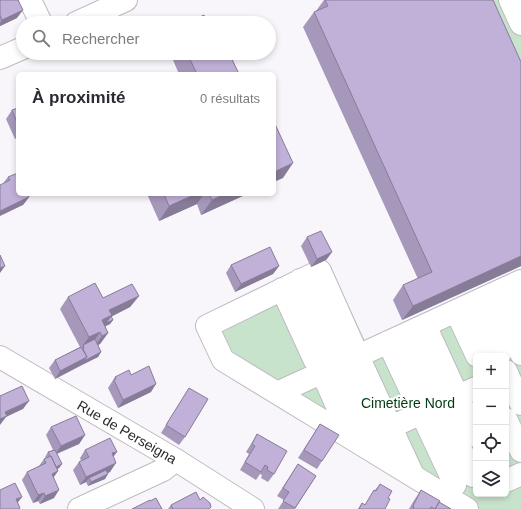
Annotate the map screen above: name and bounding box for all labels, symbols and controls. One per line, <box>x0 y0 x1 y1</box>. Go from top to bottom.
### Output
search box <box>16 16 276 60</box>
icon: search <box>30 27 52 49</box>
text: Rechercher <box>62 30 140 47</box>
text: À proximité <box>32 88 126 107</box>
text: 0 résultats <box>200 91 260 106</box>
map controls <box>473 353 509 497</box>
button: + <box>473 353 509 389</box>
button: − <box>473 389 509 425</box>
park label: Cimetière Nord <box>361 395 455 411</box>
street label: Rue de Perseigna <box>74 397 180 467</box>
button: locate <box>473 425 509 461</box>
button: layers <box>473 461 509 497</box>

